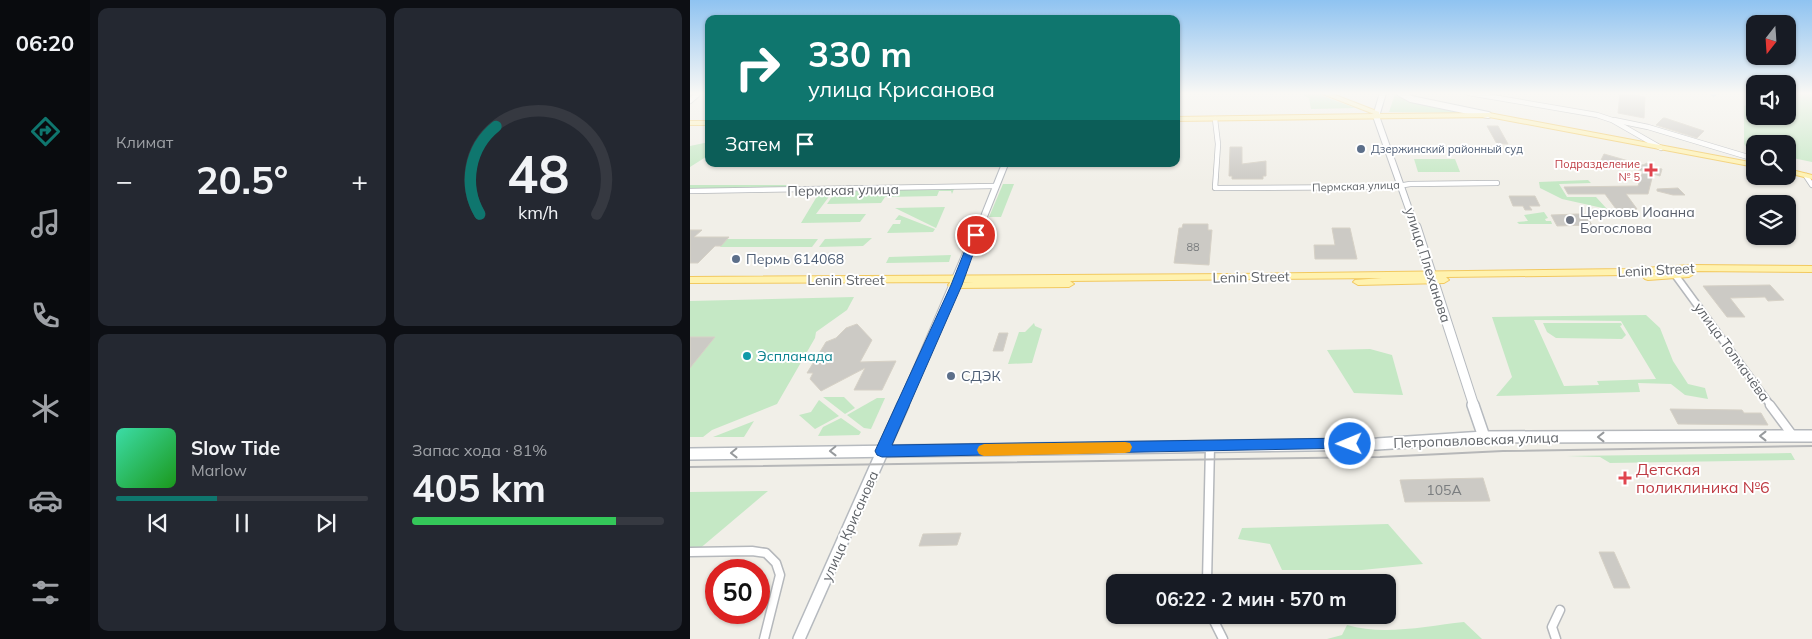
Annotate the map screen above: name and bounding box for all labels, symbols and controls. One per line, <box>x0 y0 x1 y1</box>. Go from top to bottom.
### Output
north arrow <box>1746 15 1796 65</box>
map controls <box>1746 15 1796 245</box>
text: 06:20 <box>16 29 74 57</box>
text: 330 m <box>808 32 912 76</box>
icon: right <box>725 35 790 100</box>
text: улица Крисанова <box>808 75 995 103</box>
button: sound <box>1746 75 1796 125</box>
icon: directions <box>28 114 63 149</box>
icon: arrive <box>791 130 819 158</box>
text: Климат <box>116 132 173 152</box>
text: Затем <box>725 132 781 156</box>
button: search <box>1746 135 1796 185</box>
text: 48 <box>507 141 569 206</box>
place label: Дзержинский районный суд <box>1371 142 1523 156</box>
marker: Дзержинский районный суд <box>1355 143 1367 155</box>
text: 20.5° <box>196 156 288 204</box>
place label: Подразделение № 5 <box>1555 157 1640 184</box>
text: − <box>116 163 133 198</box>
text: + <box>351 163 368 198</box>
marker: Подразделение № 5 <box>1644 163 1658 177</box>
street label: Пермская улица <box>1312 177 1400 195</box>
street label: Пермская улица <box>787 180 899 200</box>
button: layers <box>1746 195 1796 245</box>
text: km/h <box>518 201 558 223</box>
place label: Церковь Иоанна Богослова <box>1580 203 1695 237</box>
street label: улица Плеханова <box>1401 205 1455 325</box>
icon: music <box>28 206 63 241</box>
pin <box>955 214 997 256</box>
marker: Церковь Иоанна Богослова <box>1564 214 1576 226</box>
icon: arrive <box>962 221 990 249</box>
house number: 88 <box>1186 240 1200 254</box>
place label: Пермь 614068 <box>746 250 844 268</box>
marker: Пермь 614068 <box>730 253 742 265</box>
street label: Lenin Street <box>1617 259 1695 281</box>
street label: Lenin Street <box>1212 267 1290 287</box>
street label: Lenin Street <box>807 271 885 289</box>
icon: phone <box>28 298 63 333</box>
street label: улица Толмачёва <box>1690 299 1774 405</box>
place label: Эспланада <box>757 347 833 365</box>
marker: Эспланада <box>741 350 753 362</box>
place label: СДЭК <box>961 367 1001 385</box>
marker: СДЭК <box>945 370 957 382</box>
icon: climate <box>28 391 63 426</box>
position arrow <box>1323 417 1375 469</box>
street label: Петропавловская улица <box>1393 428 1559 452</box>
one-way arrow <box>1759 431 1767 441</box>
one-way arrow <box>1597 432 1604 442</box>
text: Slow Tide <box>191 436 280 460</box>
text: Запас хода · 81% <box>412 440 547 460</box>
one-way arrow <box>829 446 837 456</box>
one-way arrow <box>730 448 738 458</box>
place label: Детская поликлиника №6 <box>1636 459 1770 497</box>
text: Marlow <box>191 460 247 480</box>
text: 405 km <box>412 464 546 512</box>
street label: улица Крисанова <box>818 468 882 584</box>
marker: Детская поликлиника №6 <box>1618 471 1632 485</box>
house number: 105А <box>1426 481 1462 499</box>
icon: car <box>28 483 63 518</box>
icon: previous <box>144 509 172 537</box>
icon: pause <box>228 509 256 537</box>
icon: next <box>312 509 340 537</box>
speed limit sign: 50 <box>705 559 770 624</box>
icon: filters <box>28 575 63 610</box>
text: 06:22 · 2 мин · 570 m <box>1156 587 1346 611</box>

